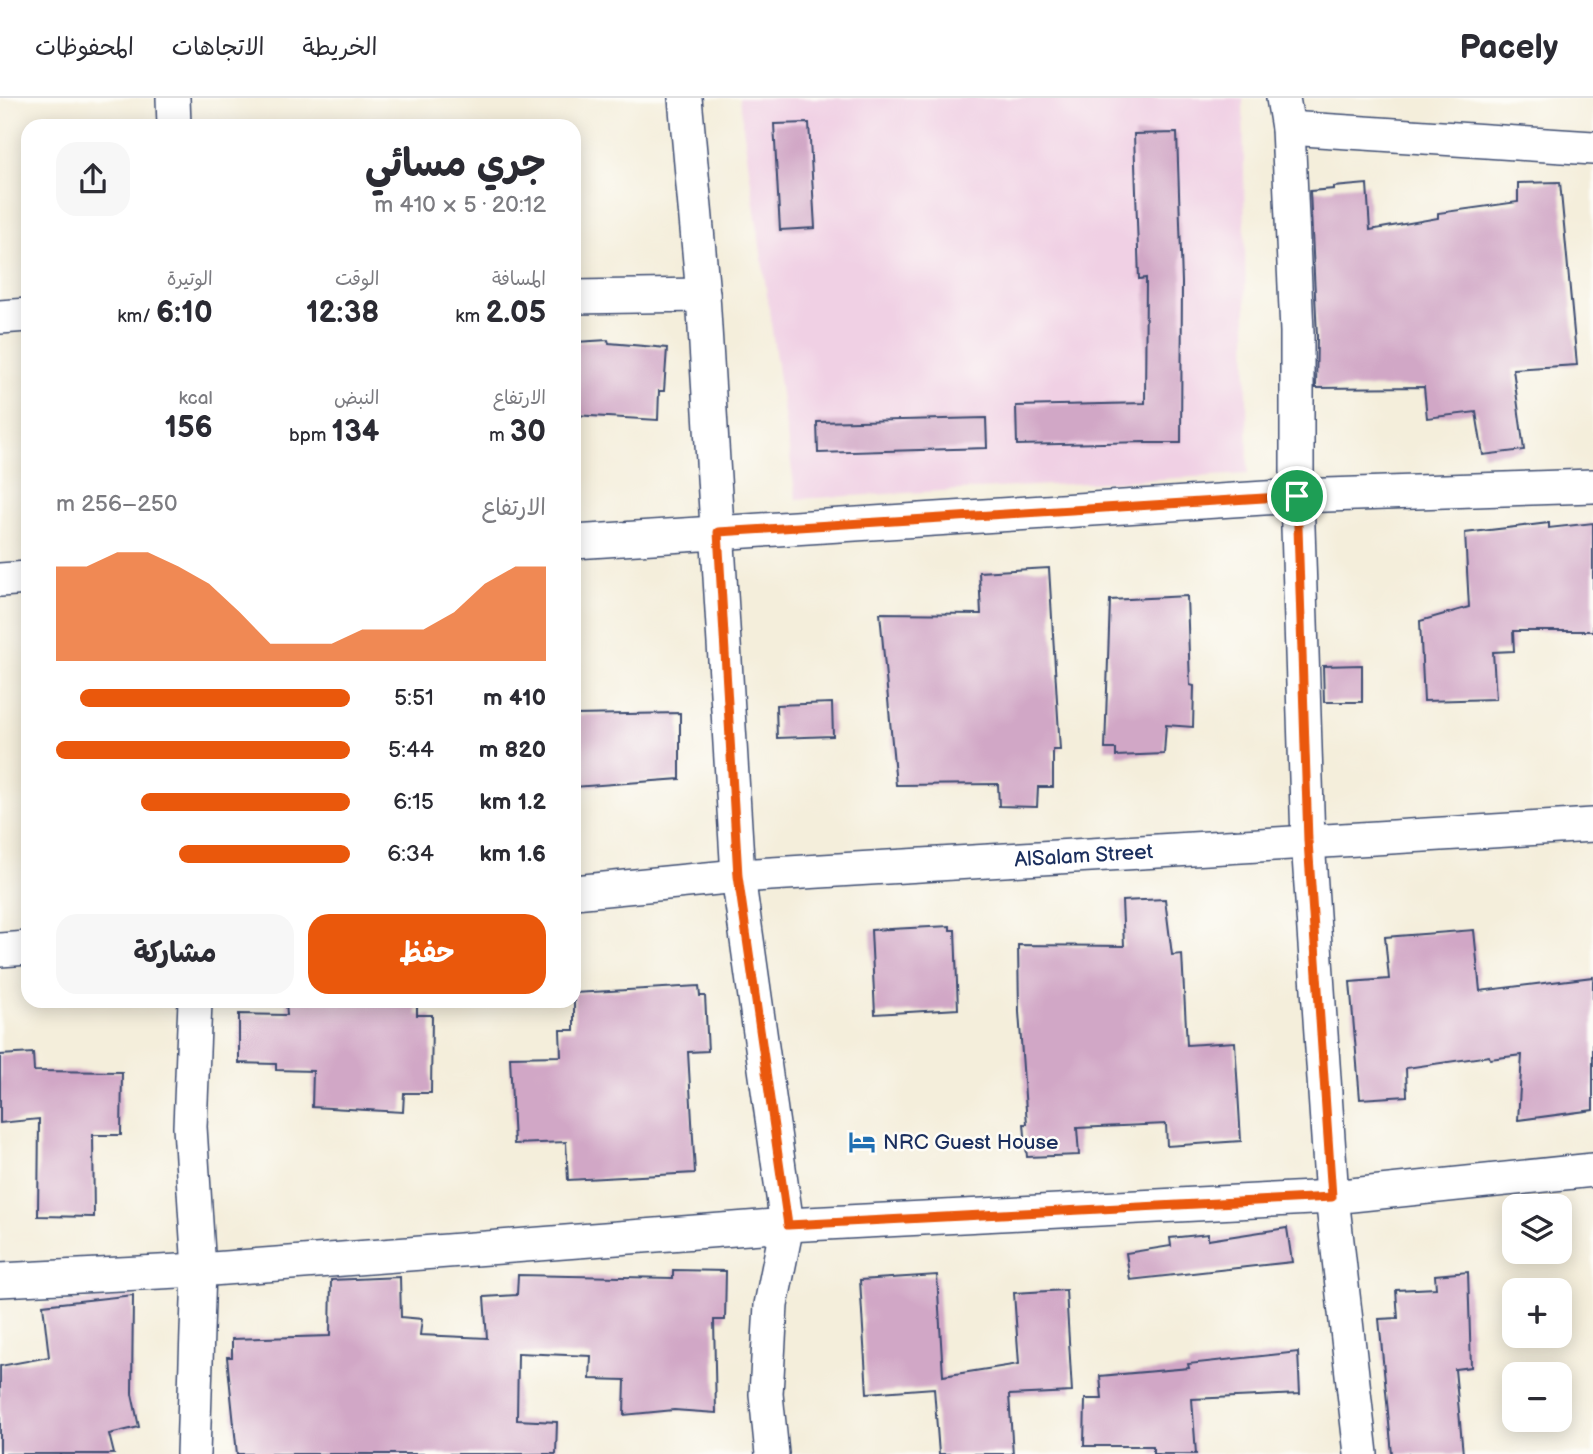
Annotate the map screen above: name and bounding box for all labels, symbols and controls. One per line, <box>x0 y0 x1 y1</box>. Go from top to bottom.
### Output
text: Pacely <box>1459 28 1558 68</box>
text: المحفوظات <box>35 33 134 62</box>
text: الاتجاهات <box>172 33 265 62</box>
text: الخريطة <box>303 33 377 62</box>
button: share <box>56 142 130 216</box>
text: جري مسائي <box>365 142 546 187</box>
text: 20:12 · 5 × 410 m <box>374 191 546 219</box>
text: الوتيرة <box>167 268 213 291</box>
text: الوقت <box>335 268 379 291</box>
text: المسافة <box>492 268 546 291</box>
text: 6:10 <box>156 295 213 331</box>
text: 12:38 <box>306 295 379 331</box>
text: 2.05 <box>485 295 546 331</box>
text: /km <box>117 305 156 328</box>
text: km <box>455 305 485 328</box>
text: kcal <box>179 387 213 410</box>
text: النبض <box>334 387 379 410</box>
text: الارتفاع <box>493 387 546 410</box>
text: 156 <box>165 410 213 446</box>
text: 134 <box>332 414 379 450</box>
text: 30 <box>510 414 546 450</box>
text: bpm <box>289 424 332 447</box>
text: m <box>489 424 510 447</box>
pin <box>1267 466 1327 526</box>
icon: arrive <box>1278 477 1316 515</box>
text: 250–256 m <box>56 490 178 518</box>
text: الارتفاع <box>482 494 546 522</box>
text: 5:51 <box>394 684 434 712</box>
text: 410 m <box>483 684 546 712</box>
text: 5:44 <box>388 736 434 764</box>
text: 820 m <box>479 736 546 764</box>
text: 6:15 <box>393 788 434 816</box>
text: 1.2 km <box>480 788 546 816</box>
street label: AlSalam Street <box>1014 839 1154 872</box>
text: 6:34 <box>387 840 434 868</box>
text: 1.6 km <box>479 840 546 868</box>
button: مشاركة <box>56 914 294 994</box>
button: حفظ <box>308 914 546 994</box>
hotel icon: NRC Guest House <box>847 1127 877 1157</box>
place label: NRC Guest House <box>883 1130 1058 1155</box>
map controls <box>1502 1194 1572 1432</box>
button: layers <box>1502 1194 1572 1264</box>
button: + <box>1502 1278 1572 1348</box>
button: − <box>1502 1362 1572 1432</box>

